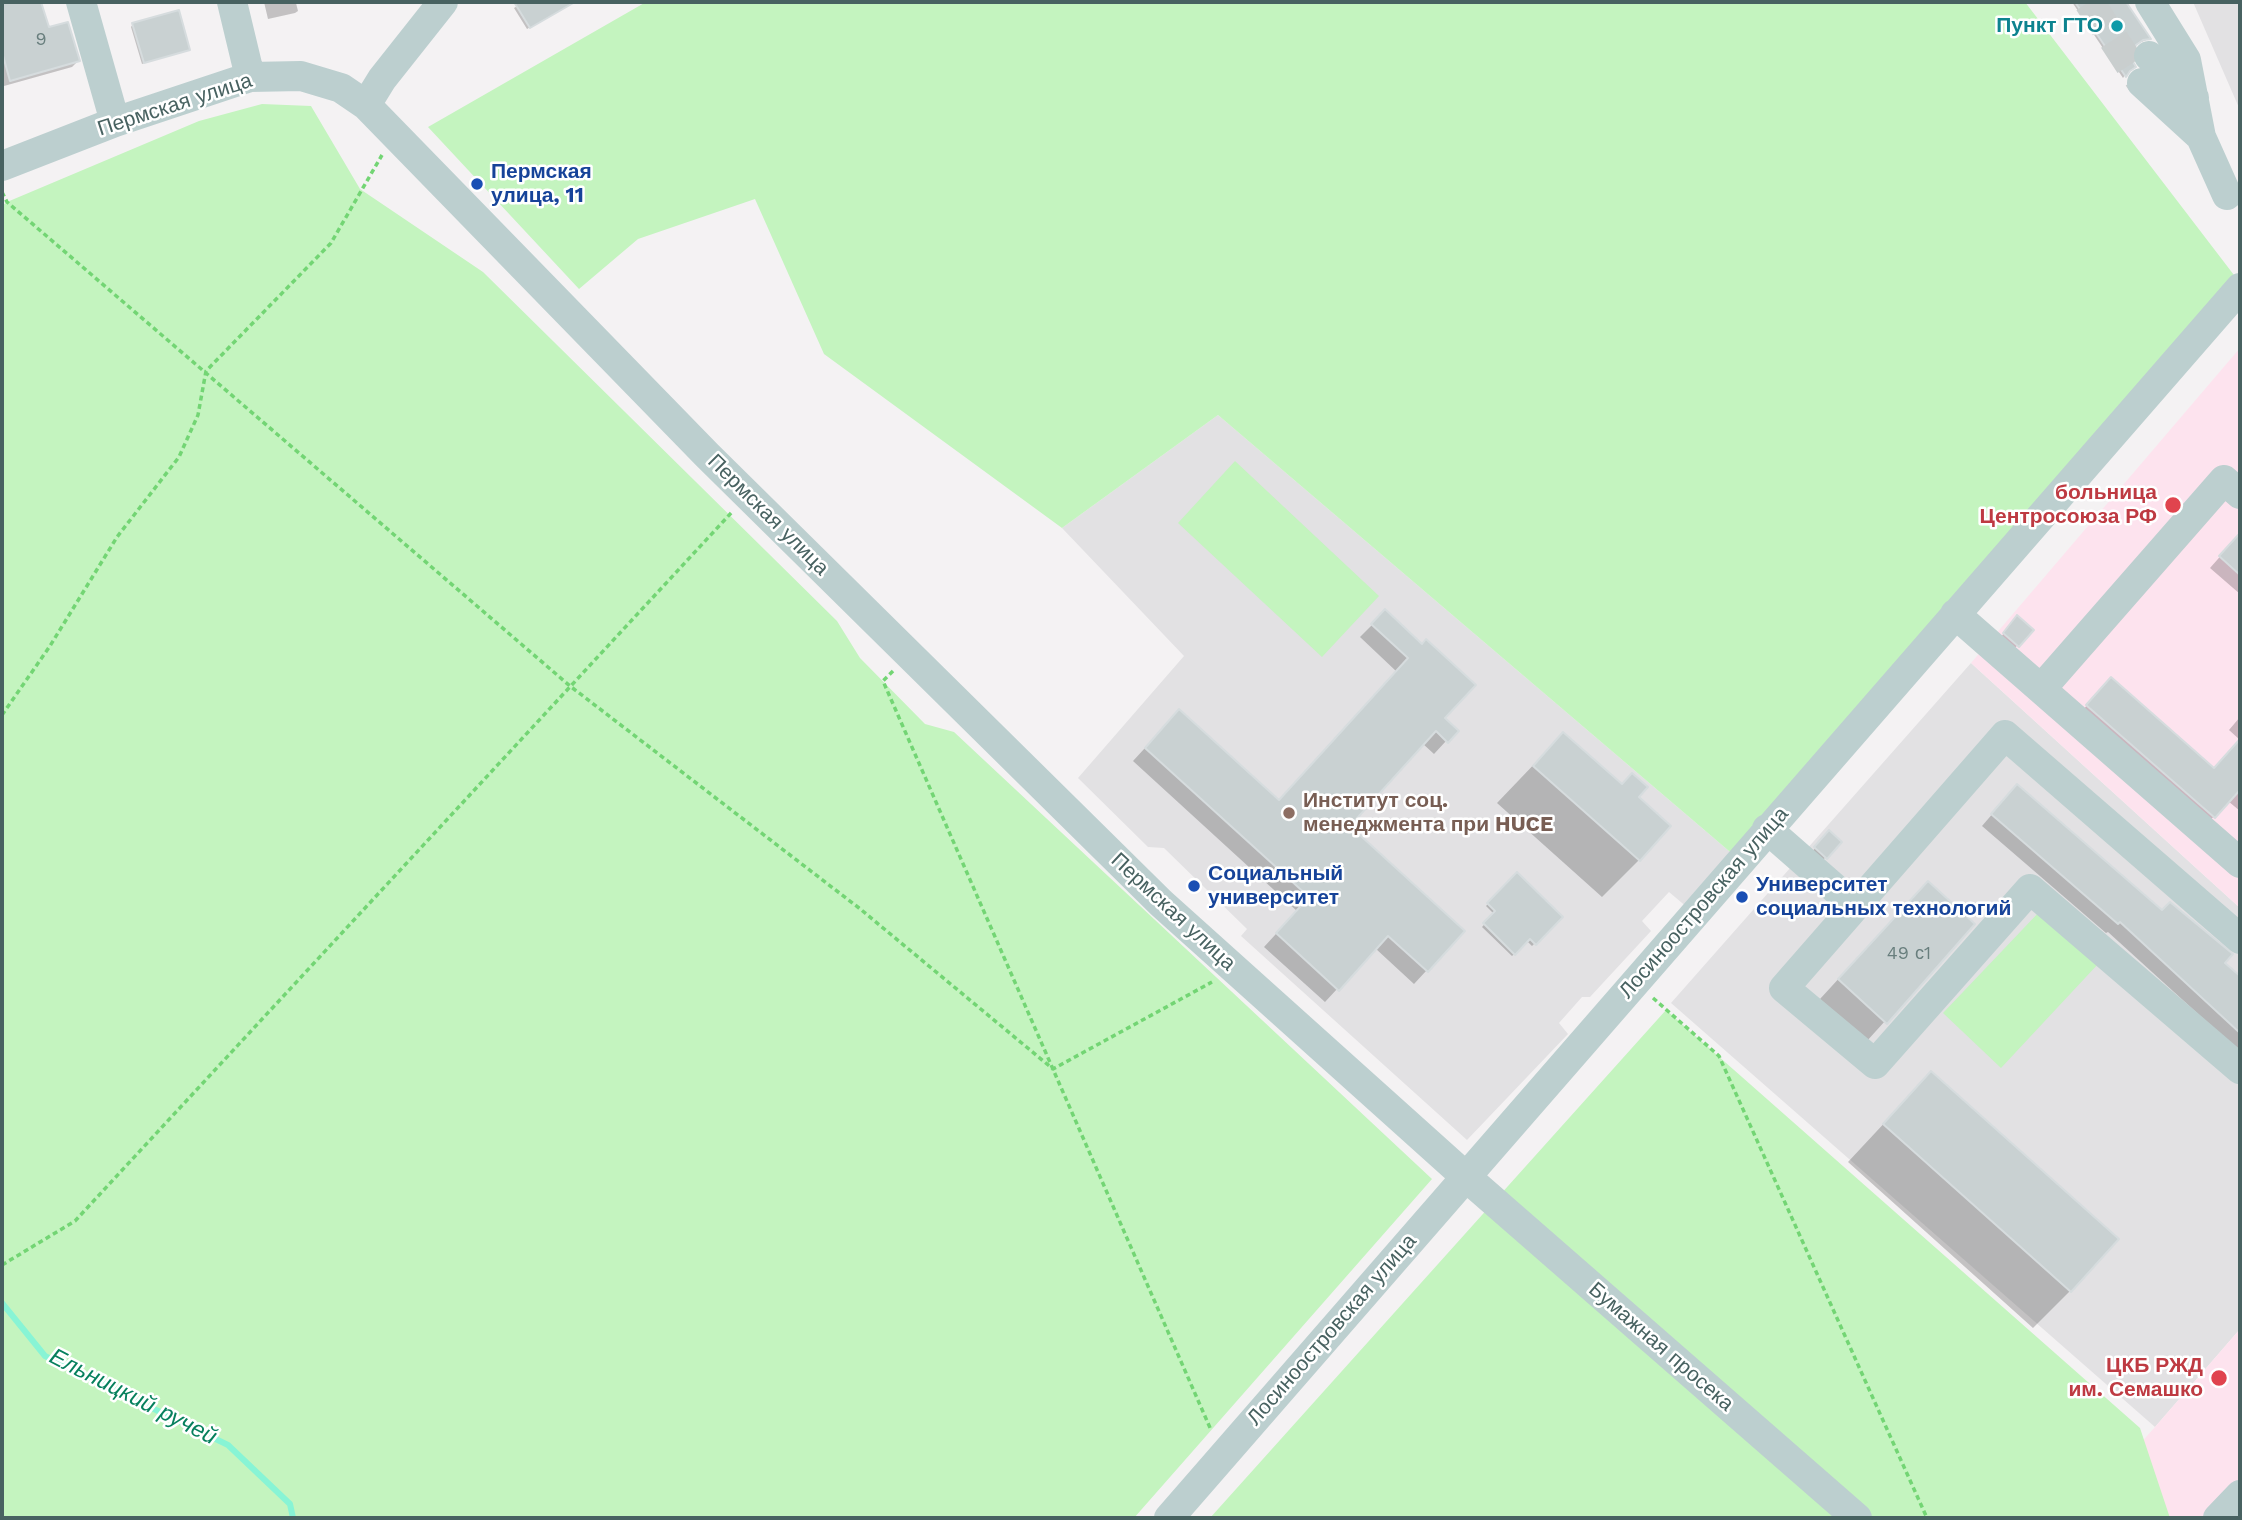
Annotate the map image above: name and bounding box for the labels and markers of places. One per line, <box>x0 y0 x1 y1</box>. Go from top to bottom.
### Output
place label: Пункт ГТО <box>1996 13 2103 39</box>
marker: Пункт ГТО <box>2109 18 2125 34</box>
place label: Пермская улица, 11 <box>491 159 592 209</box>
marker: Пермская улица, 11 <box>469 176 485 192</box>
place label: больница Центросоюза РФ <box>1979 480 2157 530</box>
marker: больница Центросоюза РФ <box>2163 495 2183 515</box>
place label: Институт соц. менеджмента при HUCE <box>1303 788 1553 838</box>
marker: Институт соц. менеджмента при HUCE <box>1281 805 1297 821</box>
place label: Социальный университет <box>1208 861 1343 911</box>
place label: Университет социальных технологий <box>1756 872 2011 922</box>
marker: Социальный университет <box>1186 878 1202 894</box>
marker: Университет социальных технологий <box>1734 889 1750 905</box>
place label: ЦКБ РЖД им. Семашко <box>2068 1353 2203 1403</box>
marker: ЦКБ РЖД им. Семашко <box>2209 1368 2229 1388</box>

